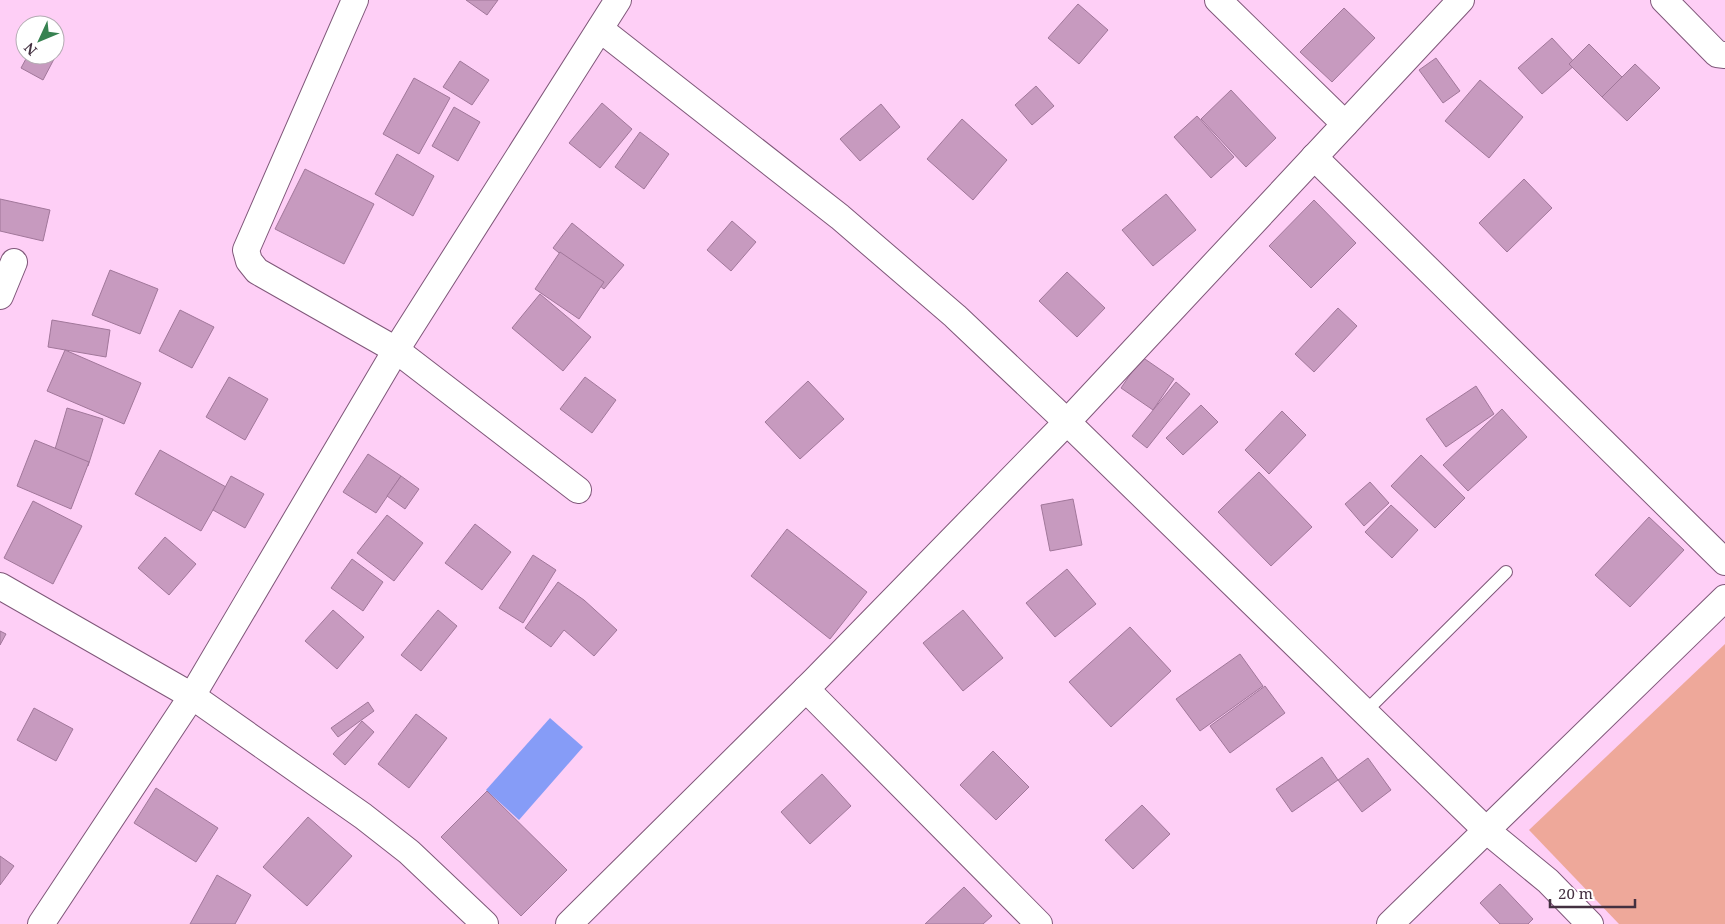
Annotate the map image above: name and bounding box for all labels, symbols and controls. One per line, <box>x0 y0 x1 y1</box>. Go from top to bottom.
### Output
north arrow <box>15 15 65 65</box>
text: N <box>20 39 41 60</box>
scale bar <box>1550 876 1635 908</box>
text: 20 m <box>1558 883 1593 903</box>

